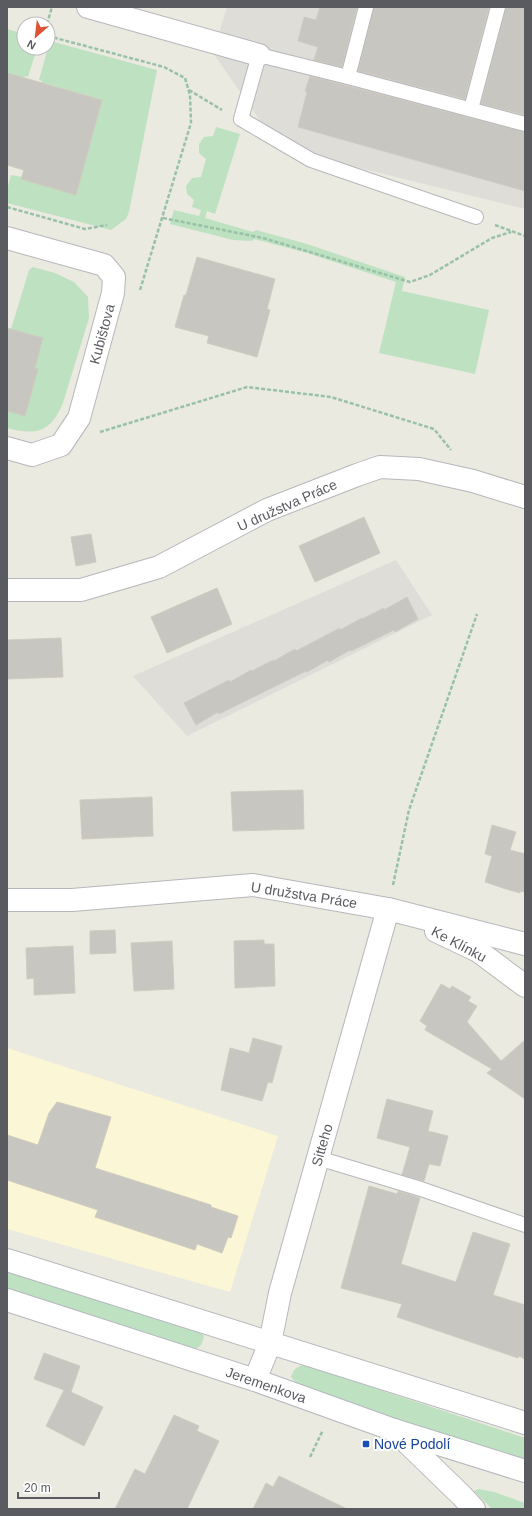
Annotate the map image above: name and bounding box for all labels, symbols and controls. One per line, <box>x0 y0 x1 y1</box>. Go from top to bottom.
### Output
north arrow <box>16 16 56 56</box>
text: N <box>25 38 38 52</box>
street label: Kubištova <box>86 302 118 366</box>
street label: U družstva Práce <box>235 476 339 534</box>
street label: U družstva Práce <box>250 879 358 911</box>
street label: Ke Klínku <box>429 923 489 965</box>
street label: Sitteho <box>308 1122 336 1168</box>
street label: Jeremenkova <box>224 1364 309 1406</box>
place label: Nové Podolí <box>374 1436 450 1452</box>
marker: Nové Podolí <box>361 1439 371 1449</box>
scale bar <box>18 1474 99 1500</box>
text: 20 m <box>24 1481 51 1495</box>

